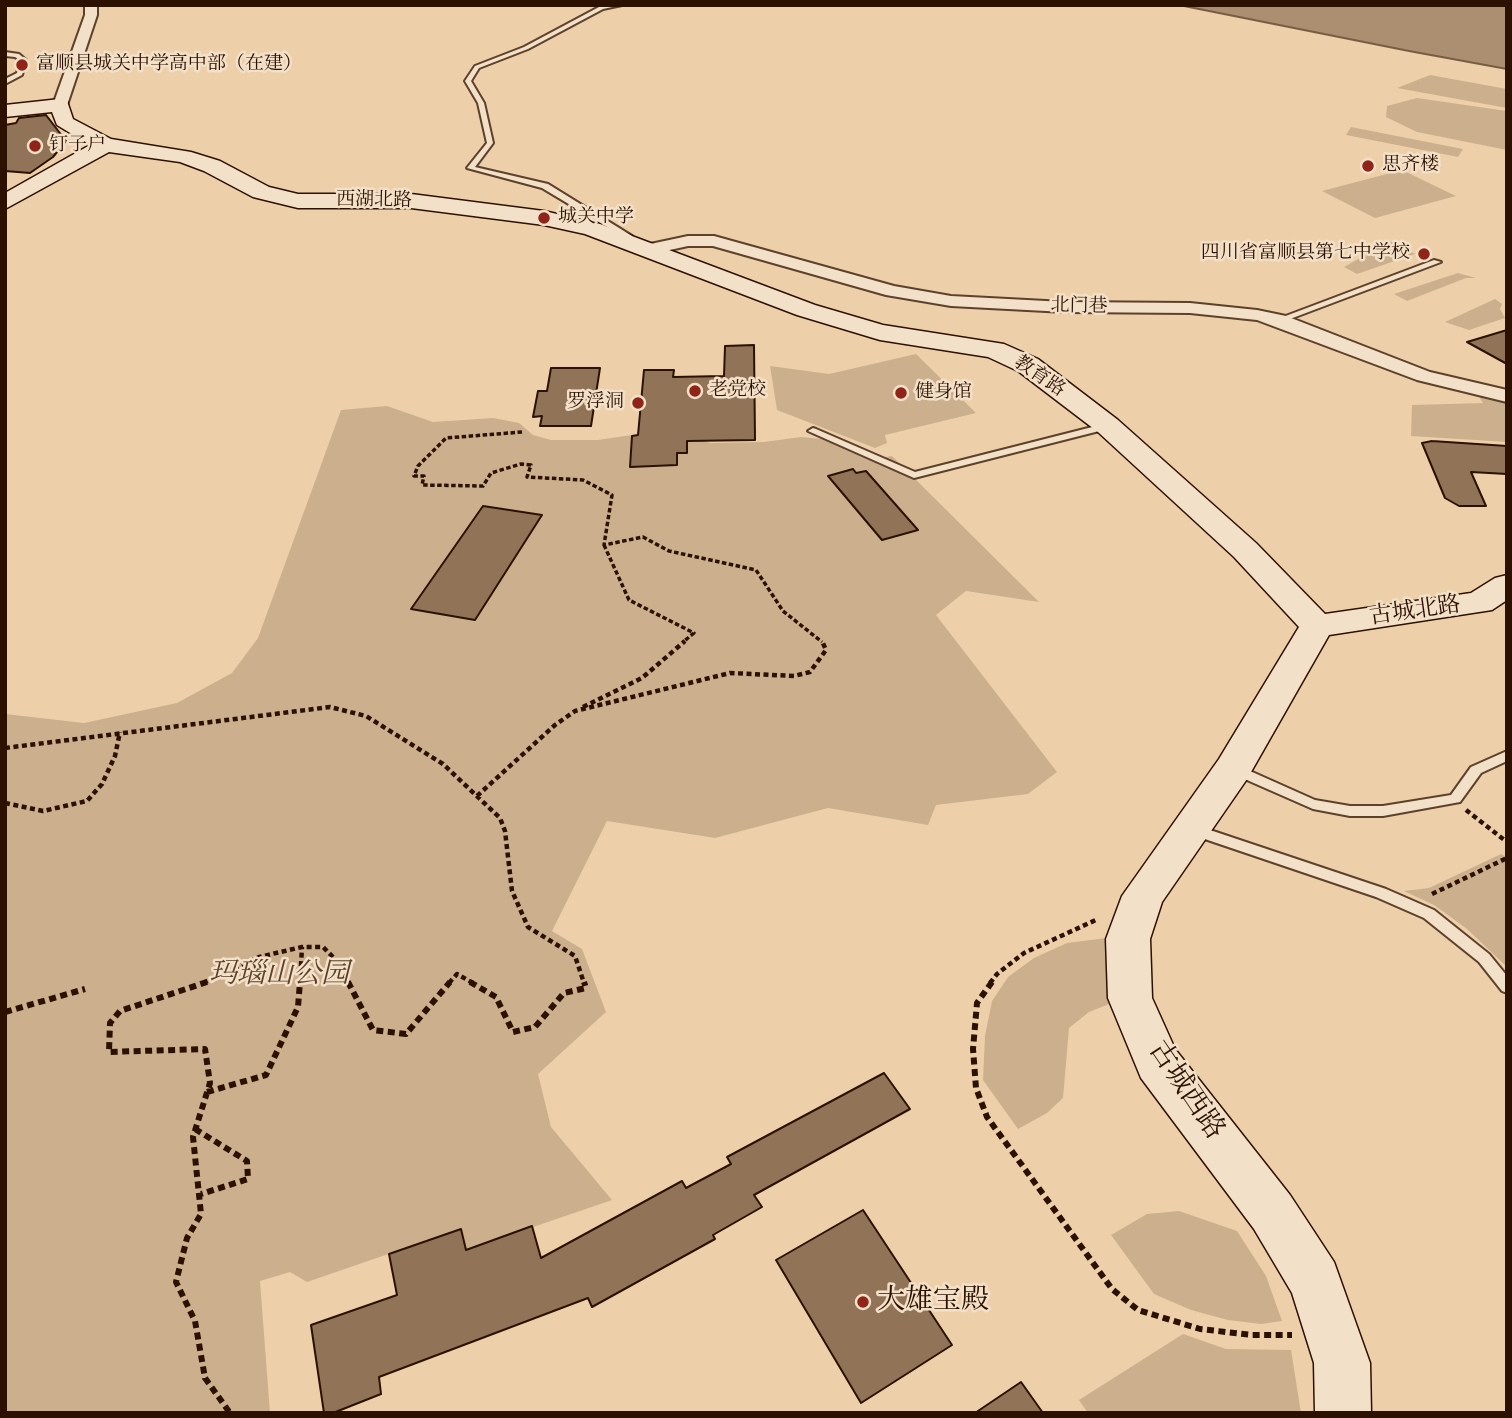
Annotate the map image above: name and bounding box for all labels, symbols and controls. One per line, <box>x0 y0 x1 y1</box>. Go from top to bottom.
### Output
place label: 富顺县城关中学高中部（在建） <box>36 54 302 76</box>
marker: 富顺县城关中学高中部（在建） <box>14 57 30 73</box>
place label: 钉子户 <box>49 135 106 157</box>
marker: 钉子户 <box>27 138 43 154</box>
place label: 思齐楼 <box>1382 155 1439 177</box>
marker: 思齐楼 <box>1360 158 1376 174</box>
street label: 西湖北路 <box>336 189 412 213</box>
place label: 城关中学 <box>558 207 634 229</box>
marker: 城关中学 <box>536 210 552 226</box>
place label: 四川省富顺县第七中学校 <box>1201 243 1410 265</box>
marker: 四川省富顺县第七中学校 <box>1416 246 1432 262</box>
street label: 北门巷 <box>1050 295 1108 319</box>
street label: 教育路 <box>1009 352 1069 402</box>
place label: 老党校 <box>709 380 766 402</box>
place label: 健身馆 <box>915 382 972 404</box>
marker: 老党校 <box>687 383 703 399</box>
marker: 健身馆 <box>893 385 909 401</box>
place label: 罗浮洞 <box>567 392 624 414</box>
marker: 罗浮洞 <box>630 395 646 411</box>
street label: 古城北路 <box>1368 592 1462 632</box>
park label: 玛瑙山公园 <box>209 959 349 993</box>
street label: 古城西路 <box>1140 1035 1230 1147</box>
place label: 大雄宝殿 <box>877 1285 989 1319</box>
marker: 大雄宝殿 <box>855 1294 871 1310</box>

